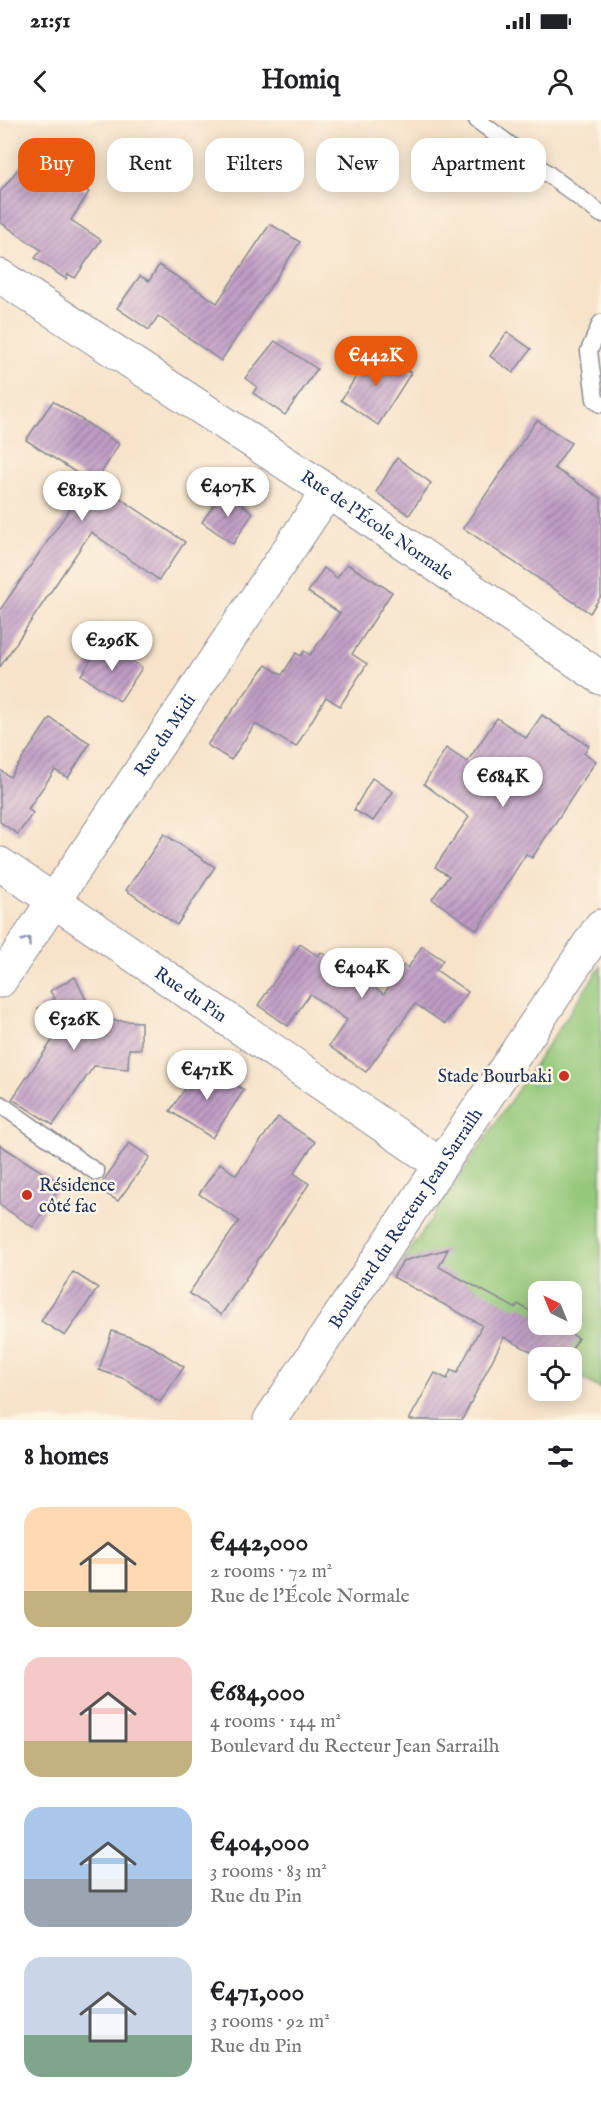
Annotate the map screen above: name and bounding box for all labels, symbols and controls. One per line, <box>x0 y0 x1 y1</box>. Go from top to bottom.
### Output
text: 21:51 <box>30 7 71 35</box>
text: Homiq <box>261 64 340 98</box>
icon: back <box>24 65 57 98</box>
icon: person <box>544 65 577 98</box>
chip: Buy <box>18 138 95 192</box>
chip: Rent <box>107 138 193 192</box>
chip: Filters <box>205 138 304 192</box>
chip: New <box>316 138 399 192</box>
chip: Apartment <box>411 138 546 192</box>
pin: €442K <box>334 336 418 387</box>
text: €442K <box>348 343 404 368</box>
street label: Rue de l'École Normale <box>296 466 457 586</box>
pin: €407K <box>186 467 270 518</box>
pin: €819K <box>40 471 124 522</box>
text: €407K <box>200 474 256 499</box>
text: €819K <box>57 478 107 503</box>
pin: €296K <box>70 621 154 672</box>
text: €296K <box>86 628 138 653</box>
street label: Rue du Midi <box>130 690 202 781</box>
pin: €684K <box>461 757 545 808</box>
text: €684K <box>477 764 529 789</box>
one-way arrow <box>20 937 31 948</box>
pin: €404K <box>320 948 404 999</box>
text: €404K <box>334 955 390 980</box>
street label: Rue du Pin <box>149 963 231 1029</box>
pin: €526K <box>32 1000 116 1051</box>
text: €526K <box>48 1007 100 1032</box>
pin: €471K <box>165 1050 249 1101</box>
text: €471K <box>181 1057 233 1082</box>
place label: Stade Bourbaki <box>438 1066 552 1089</box>
marker: Stade Bourbaki <box>557 1069 571 1083</box>
street label: Boulevard du Recteur Jean Sarrailh <box>324 1104 489 1334</box>
place label: Résidence côté fac <box>39 1175 115 1219</box>
marker: Résidence côté fac <box>20 1188 34 1202</box>
north arrow <box>528 1281 582 1335</box>
map controls <box>528 1281 582 1401</box>
button: locate <box>528 1347 582 1401</box>
text: 8 homes <box>24 1440 109 1473</box>
icon: filters <box>544 1440 577 1473</box>
text: €442,000 <box>210 1526 308 1559</box>
icon: home <box>72 1531 144 1603</box>
text: 2 rooms · 72 m² <box>210 1559 332 1584</box>
text: Rue de l'École Normale <box>210 1584 410 1609</box>
text: €684,000 <box>210 1676 305 1709</box>
icon: home <box>72 1681 144 1753</box>
text: 4 rooms · 144 m² <box>210 1709 341 1734</box>
text: Boulevard du Recteur Jean Sarrailh <box>210 1734 499 1759</box>
text: €404,000 <box>210 1826 309 1859</box>
icon: home <box>72 1831 144 1903</box>
text: 3 rooms · 83 m² <box>210 1859 327 1884</box>
text: Rue du Pin <box>210 1884 302 1909</box>
text: €471,000 <box>210 1976 304 2009</box>
icon: home <box>72 1981 144 2053</box>
text: 3 rooms · 92 m² <box>210 2009 330 2034</box>
text: Rue du Pin <box>210 2034 302 2059</box>

